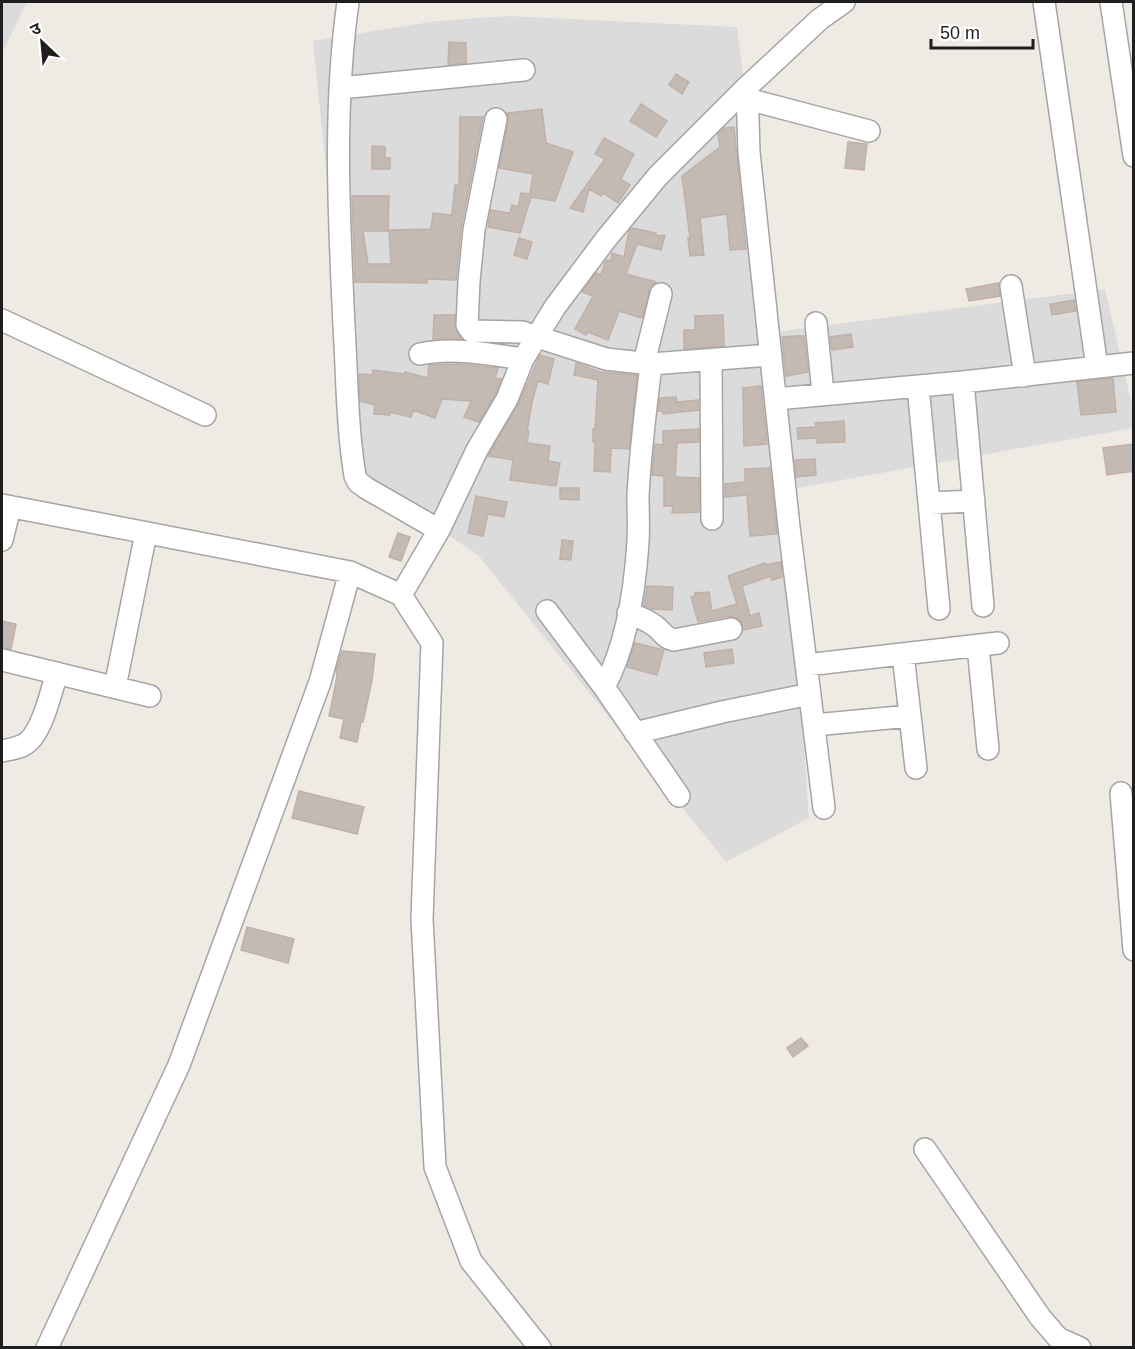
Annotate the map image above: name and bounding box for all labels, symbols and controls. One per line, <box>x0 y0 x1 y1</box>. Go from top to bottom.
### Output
north arrow <box>12 12 72 72</box>
scale bar <box>931 12 1033 50</box>
text: उ <box>28 19 44 39</box>
text: 50 m <box>940 23 980 43</box>

